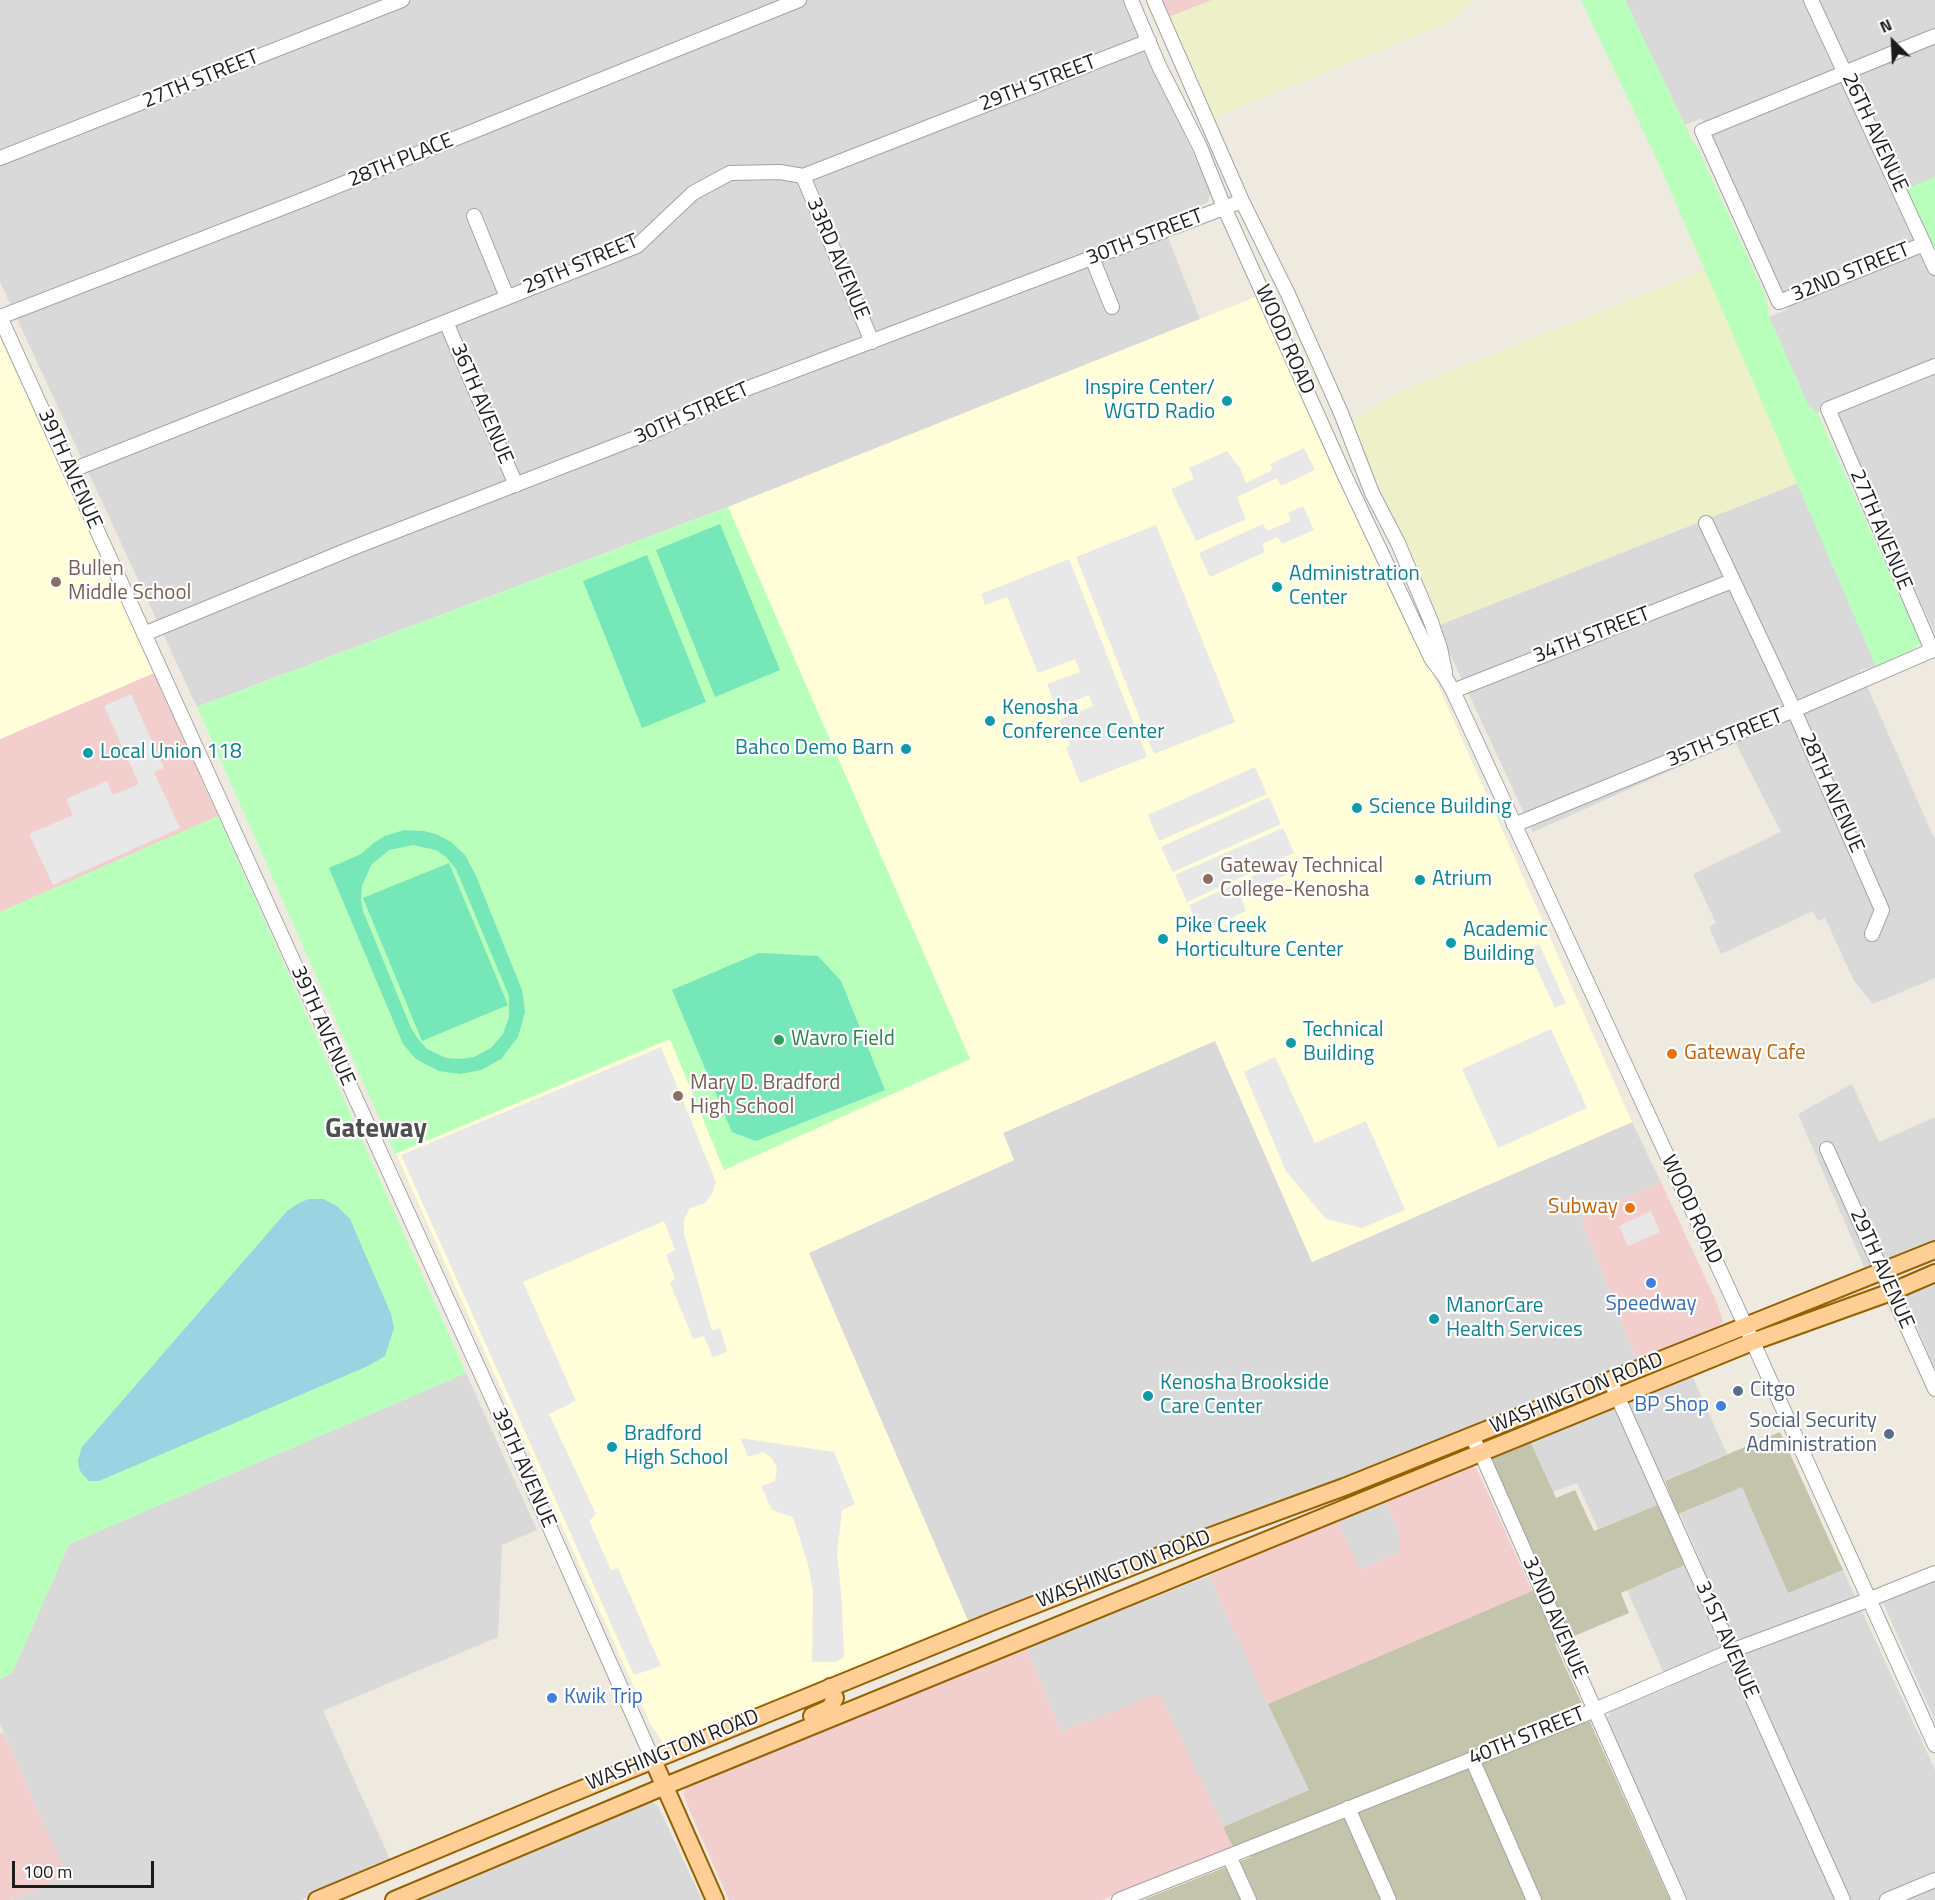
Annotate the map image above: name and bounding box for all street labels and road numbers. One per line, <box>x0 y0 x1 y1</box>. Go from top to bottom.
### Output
street label: 27TH STREET <box>139 45 263 115</box>
street label: 29TH STREET <box>976 50 1100 118</box>
street label: 26TH AVENUE <box>1835 69 1913 197</box>
street label: 28TH PLACE <box>345 128 457 194</box>
street label: 33RD AVENUE <box>800 194 874 324</box>
street label: 30TH STREET <box>1083 204 1207 272</box>
street label: 29TH STREET <box>519 229 643 301</box>
street label: 32ND STREET <box>1788 238 1914 308</box>
street label: WOOD ROAD <box>1249 281 1319 399</box>
street label: 36TH AVENUE <box>444 340 518 468</box>
street label: 30TH STREET <box>631 377 753 451</box>
street label: 39TH AVENUE <box>31 405 107 533</box>
street label: 27TH AVENUE <box>1843 466 1917 594</box>
street label: 34TH STREET <box>1530 602 1654 670</box>
street label: 35TH STREET <box>1663 704 1787 774</box>
street label: 28TH AVENUE <box>1793 729 1869 857</box>
street label: 39TH AVENUE <box>284 962 360 1090</box>
street label: WOOD ROAD <box>1655 1152 1727 1268</box>
street label: 29TH AVENUE <box>1843 1205 1919 1333</box>
street label: WASHINGTON ROAD <box>1487 1348 1667 1440</box>
street label: 39TH AVENUE <box>485 1404 561 1532</box>
street label: WASHINGTON ROAD <box>1033 1525 1215 1615</box>
street label: 32ND AVENUE <box>1516 1553 1592 1683</box>
street label: 31ST AVENUE <box>1689 1577 1763 1703</box>
street label: 40TH STREET <box>1465 1702 1589 1772</box>
street label: WASHINGTON ROAD <box>583 1705 763 1797</box>

